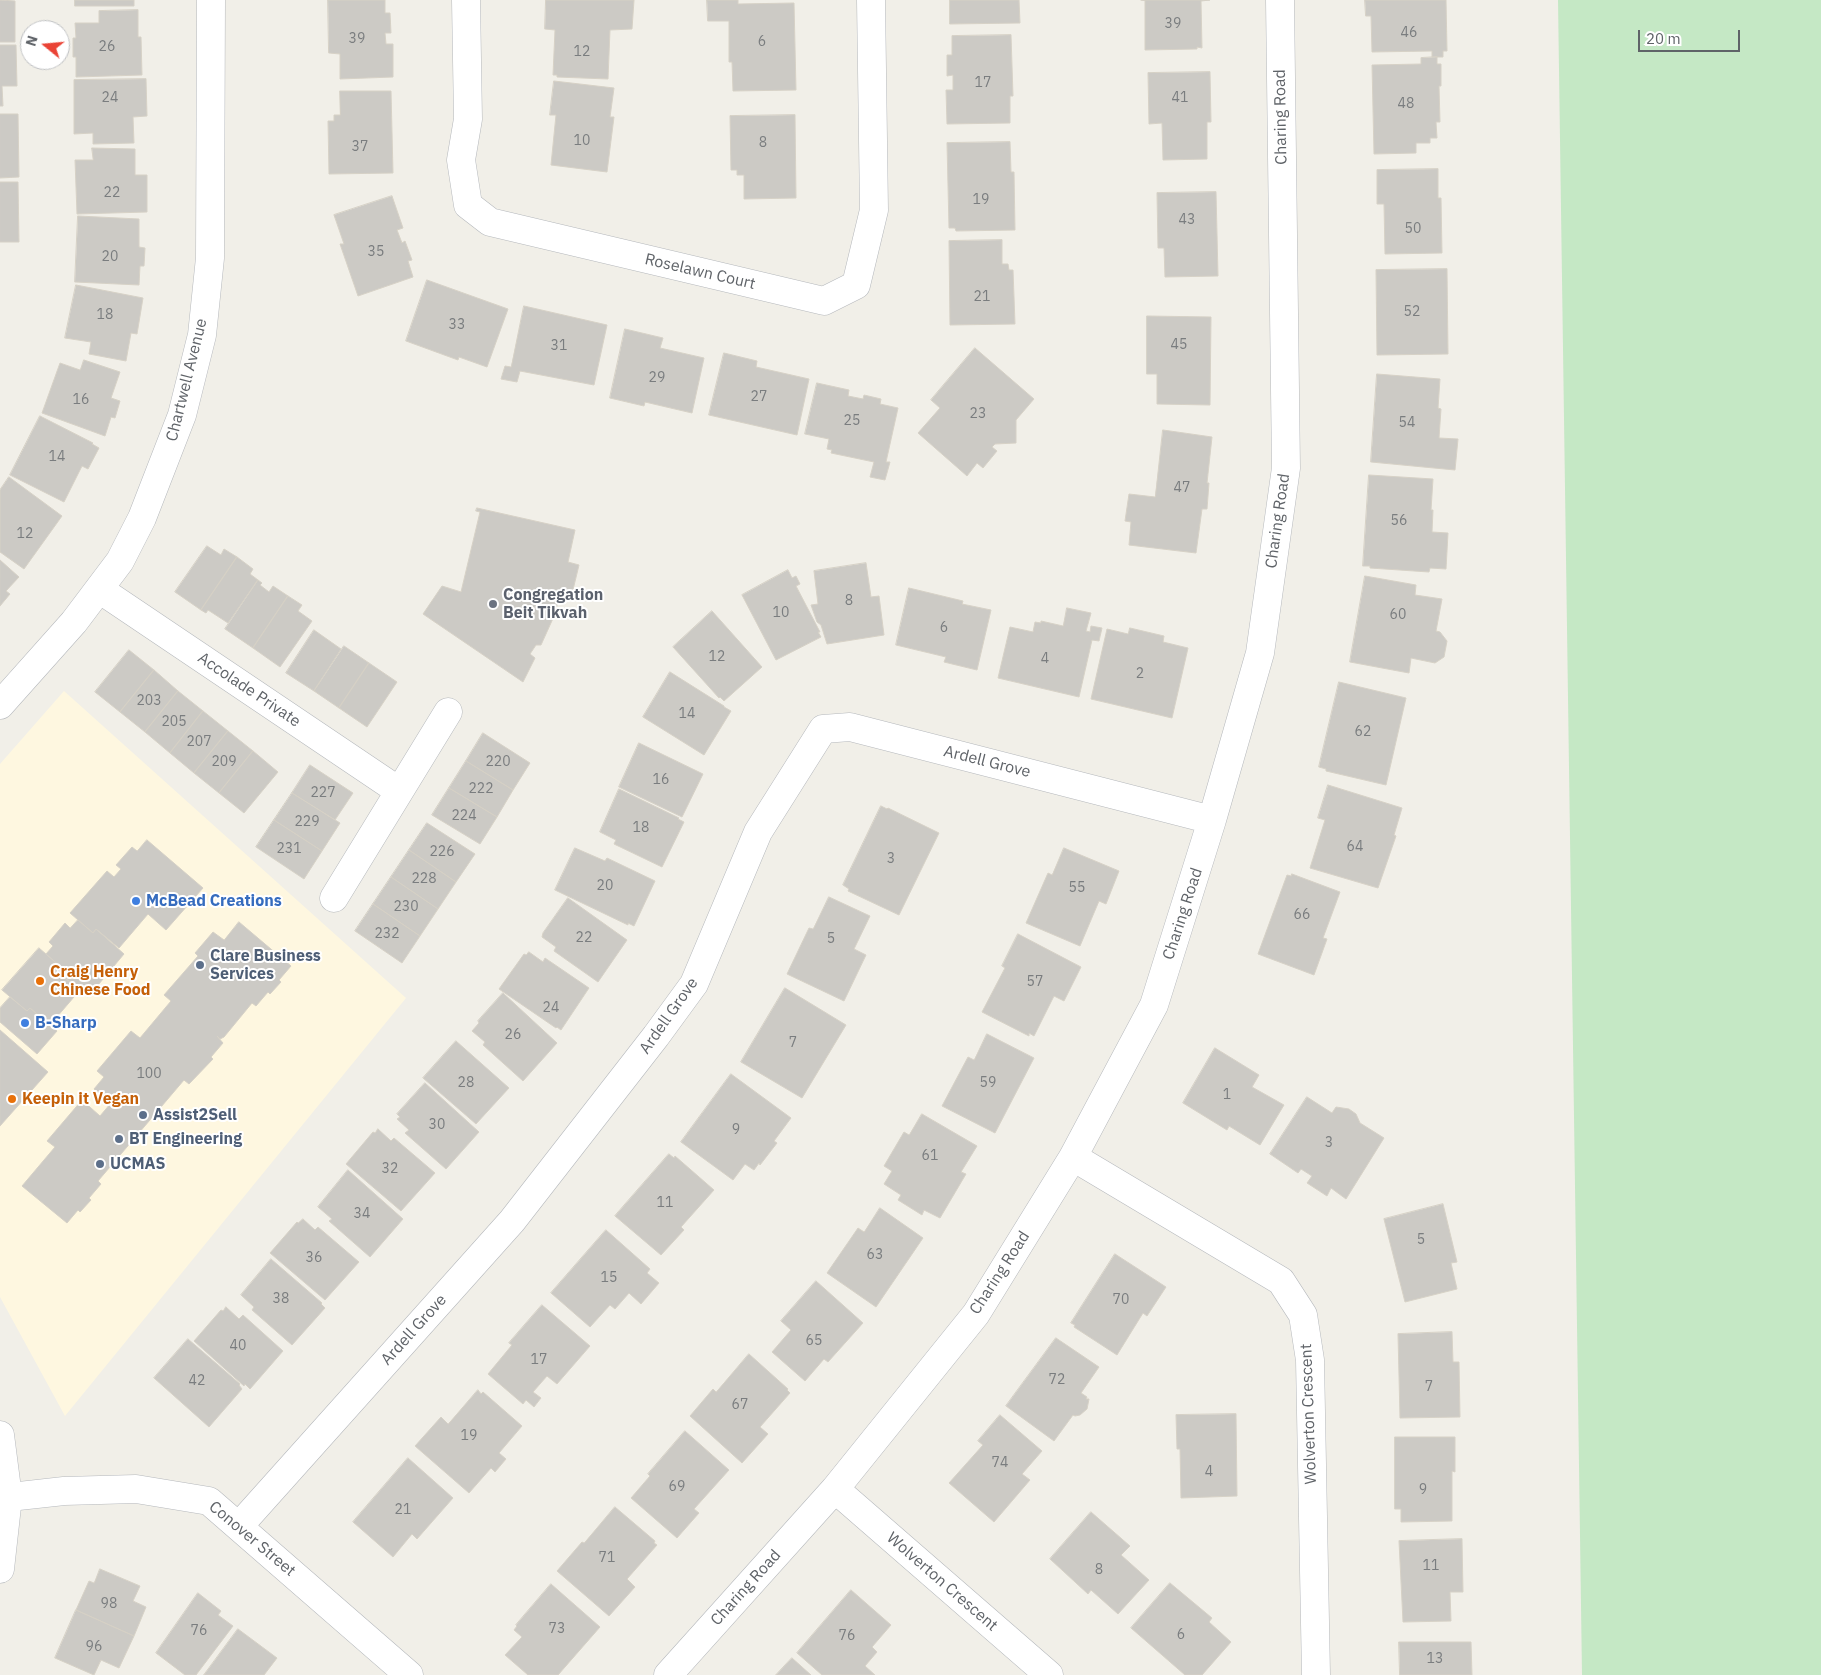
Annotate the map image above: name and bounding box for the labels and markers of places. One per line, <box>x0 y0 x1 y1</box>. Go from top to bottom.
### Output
place label: Congregation Beit Tikvah <box>503 585 603 623</box>
marker: Congregation Beit Tikvah <box>487 598 499 610</box>
place label: McBead Creations <box>146 891 282 911</box>
marker: McBead Creations <box>130 895 142 907</box>
place label: Clare Business Services <box>210 946 321 984</box>
marker: Clare Business Services <box>194 959 206 971</box>
place label: Craig Henry Chinese Food <box>50 962 151 1000</box>
marker: Craig Henry Chinese Food <box>34 975 46 987</box>
place label: B-Sharp <box>35 1013 97 1033</box>
marker: B-Sharp <box>19 1017 31 1029</box>
place label: Keepin it Vegan <box>22 1089 139 1109</box>
marker: Keepin it Vegan <box>6 1093 18 1105</box>
place label: Assist2Sell <box>153 1105 237 1125</box>
marker: Assist2Sell <box>137 1109 149 1121</box>
place label: BT Engineering <box>129 1129 242 1149</box>
marker: BT Engineering <box>113 1133 125 1145</box>
place label: UCMAS <box>110 1154 166 1174</box>
marker: UCMAS <box>94 1158 106 1170</box>

